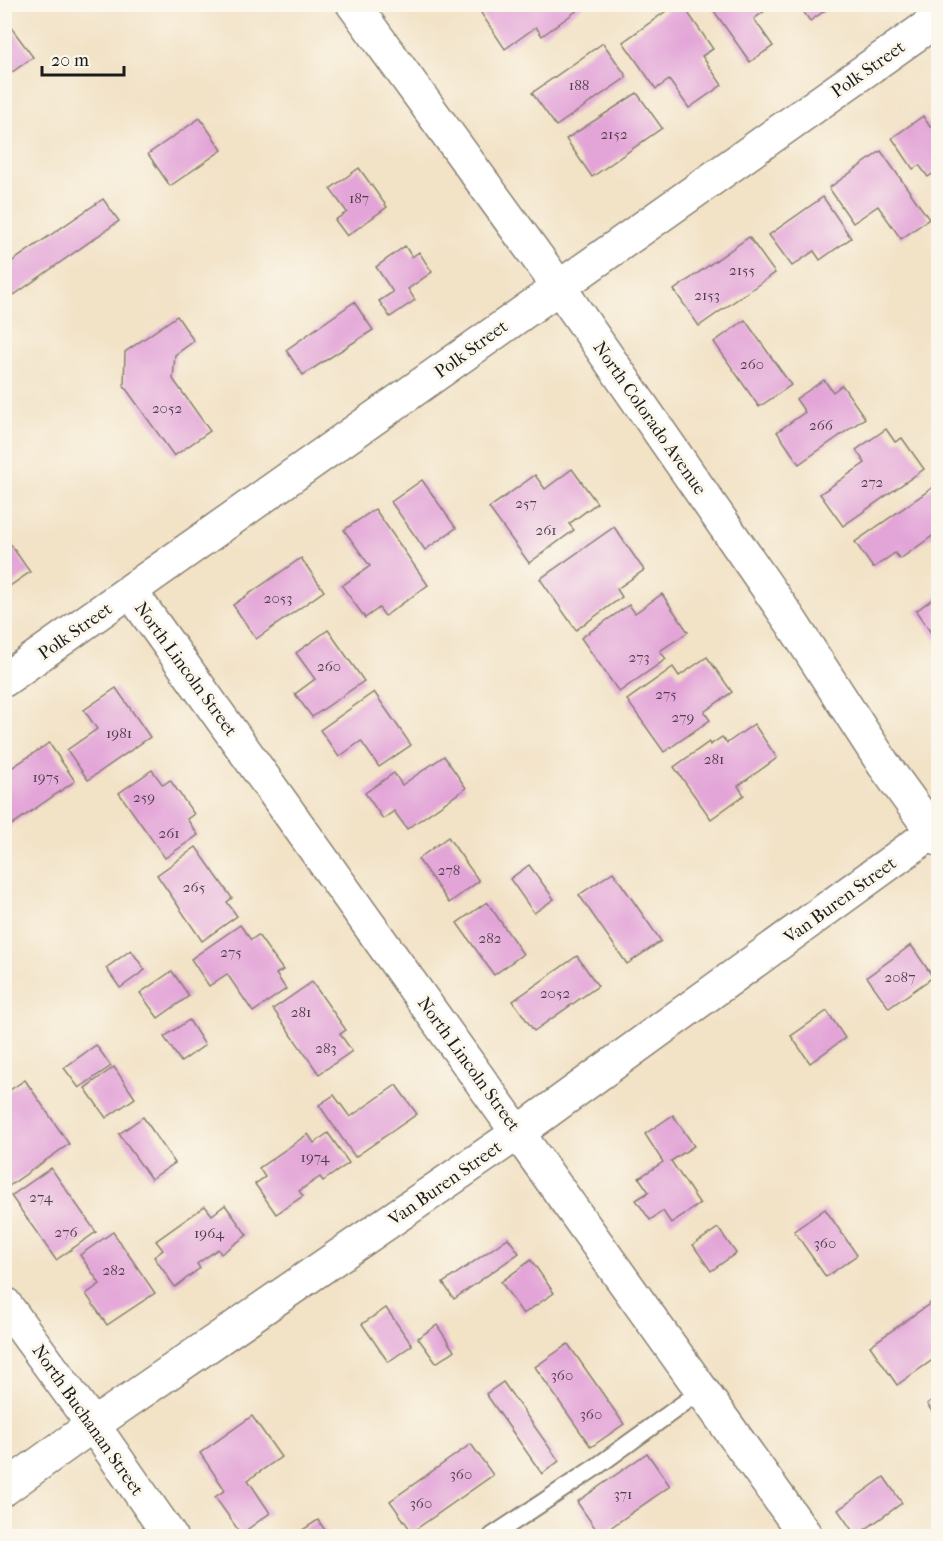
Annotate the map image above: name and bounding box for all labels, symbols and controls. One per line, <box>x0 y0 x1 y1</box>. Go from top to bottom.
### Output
street label: Polk Street <box>827 36 910 102</box>
scale bar <box>42 39 124 77</box>
text: 20 m <box>51 50 89 71</box>
house number: 188 <box>569 76 589 94</box>
house number: 2152 <box>600 125 628 143</box>
house number: 187 <box>349 189 369 207</box>
house number: 2155 <box>729 261 755 279</box>
house number: 2153 <box>694 286 720 304</box>
street label: Polk Street <box>431 316 512 383</box>
street label: North Colorado Avenue <box>589 338 711 499</box>
house number: 260 <box>740 355 764 373</box>
house number: 2052 <box>152 399 182 417</box>
house number: 266 <box>809 416 834 434</box>
house number: 272 <box>861 473 884 491</box>
house number: 257 <box>515 494 537 512</box>
house number: 261 <box>535 521 557 539</box>
house number: 2053 <box>264 589 292 607</box>
street label: Polk Street <box>34 598 117 664</box>
street label: North Lincoln Street <box>130 598 242 741</box>
house number: 273 <box>628 648 650 666</box>
house number: 260 <box>317 657 341 675</box>
house number: 275 <box>655 685 677 703</box>
house number: 279 <box>672 708 695 726</box>
house number: 1981 <box>106 724 132 742</box>
house number: 281 <box>704 750 724 768</box>
house number: 1975 <box>33 768 59 786</box>
house number: 259 <box>133 788 155 806</box>
house number: 261 <box>158 824 180 842</box>
street label: Van Buren Street <box>779 852 901 949</box>
house number: 278 <box>438 861 460 879</box>
house number: 265 <box>183 878 205 896</box>
house number: 282 <box>479 929 502 947</box>
house number: 275 <box>220 943 242 961</box>
house number: 2087 <box>885 968 915 986</box>
house number: 2052 <box>540 984 570 1002</box>
street label: North Lincoln Street <box>413 993 525 1136</box>
house number: 281 <box>291 1003 311 1021</box>
house number: 283 <box>315 1039 337 1057</box>
street label: Van Buren Street <box>384 1136 506 1231</box>
house number: 1974 <box>301 1148 331 1166</box>
house number: 274 <box>29 1188 54 1206</box>
house number: 276 <box>54 1223 78 1241</box>
house number: 1964 <box>194 1224 225 1242</box>
house number: 360 <box>814 1234 836 1252</box>
house number: 282 <box>103 1261 126 1279</box>
street label: North Buchanan Street <box>28 1341 148 1500</box>
house number: 360 <box>551 1366 573 1384</box>
house number: 360 <box>580 1405 602 1423</box>
house number: 360 <box>450 1465 472 1483</box>
house number: 371 <box>614 1485 632 1503</box>
house number: 360 <box>410 1494 432 1512</box>

